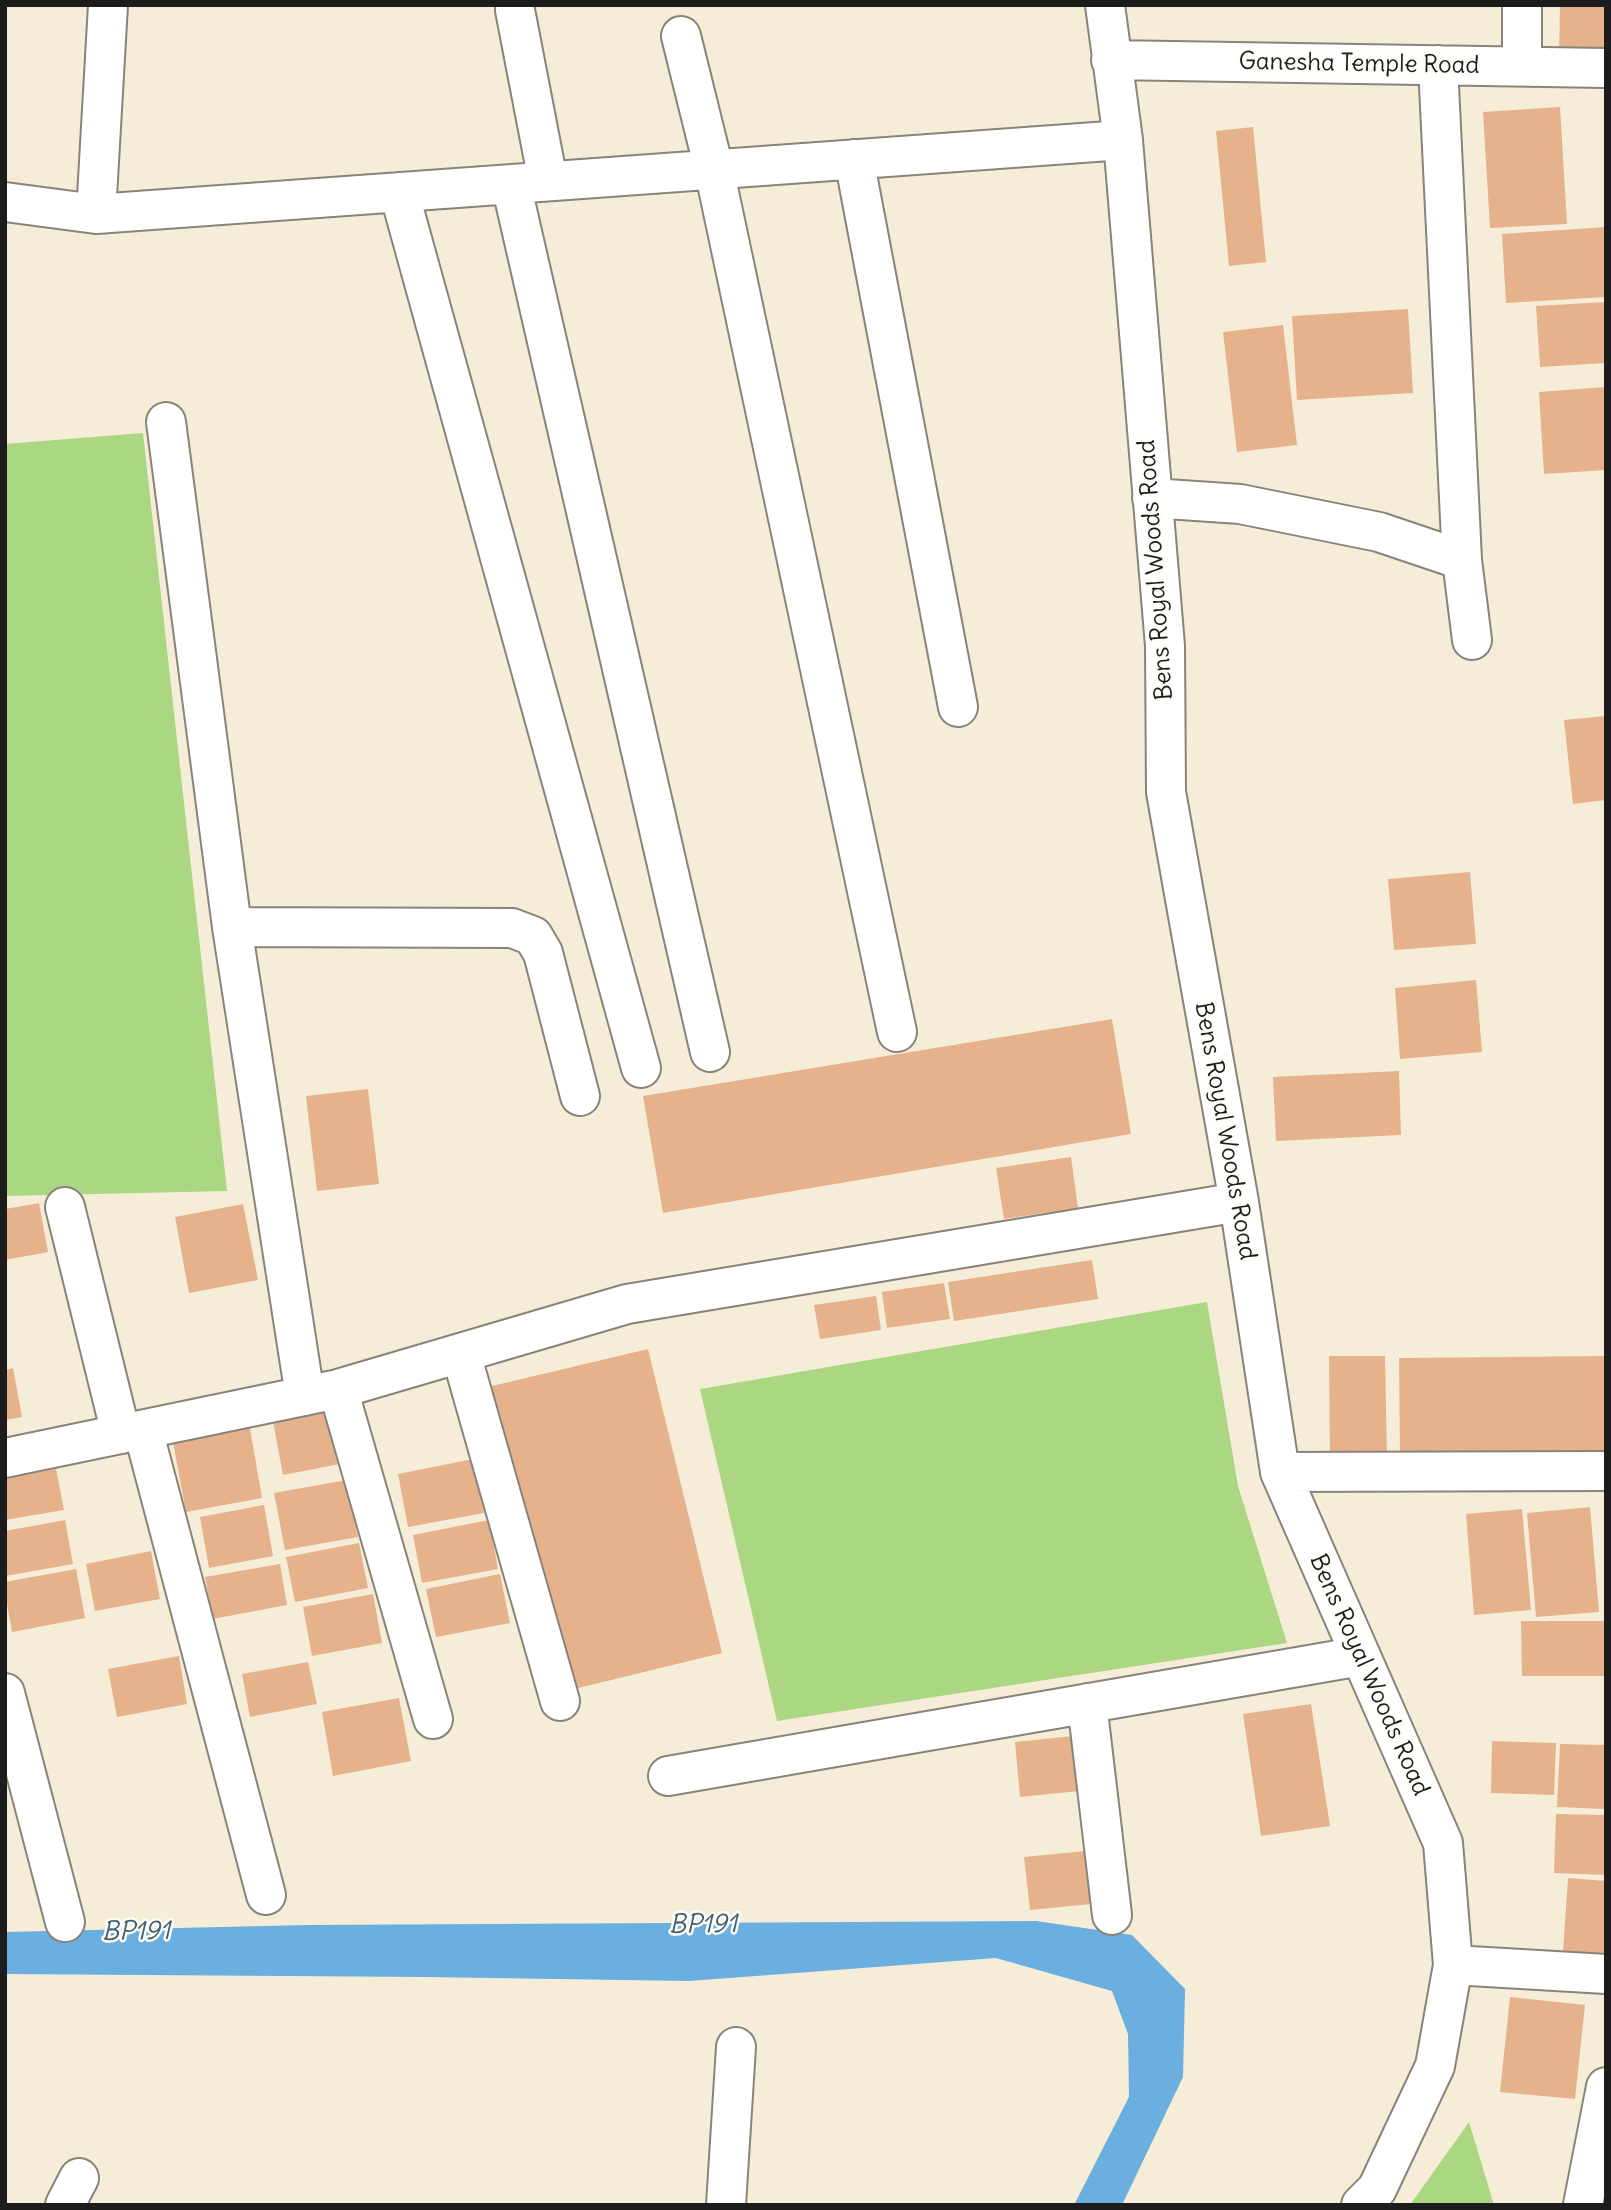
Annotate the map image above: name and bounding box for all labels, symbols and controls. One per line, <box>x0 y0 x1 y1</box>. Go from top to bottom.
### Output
street label: Ganesha Temple Road <box>1238 48 1480 80</box>
street label: Bens Royal Woods Road <box>1133 439 1179 701</box>
street label: Bens Royal Woods Road <box>1188 1000 1262 1262</box>
street label: Bens Royal Woods Road <box>1303 1550 1435 1800</box>
water label: BP191 <box>669 1909 737 1941</box>
water label: BP191 <box>102 1916 170 1948</box>

